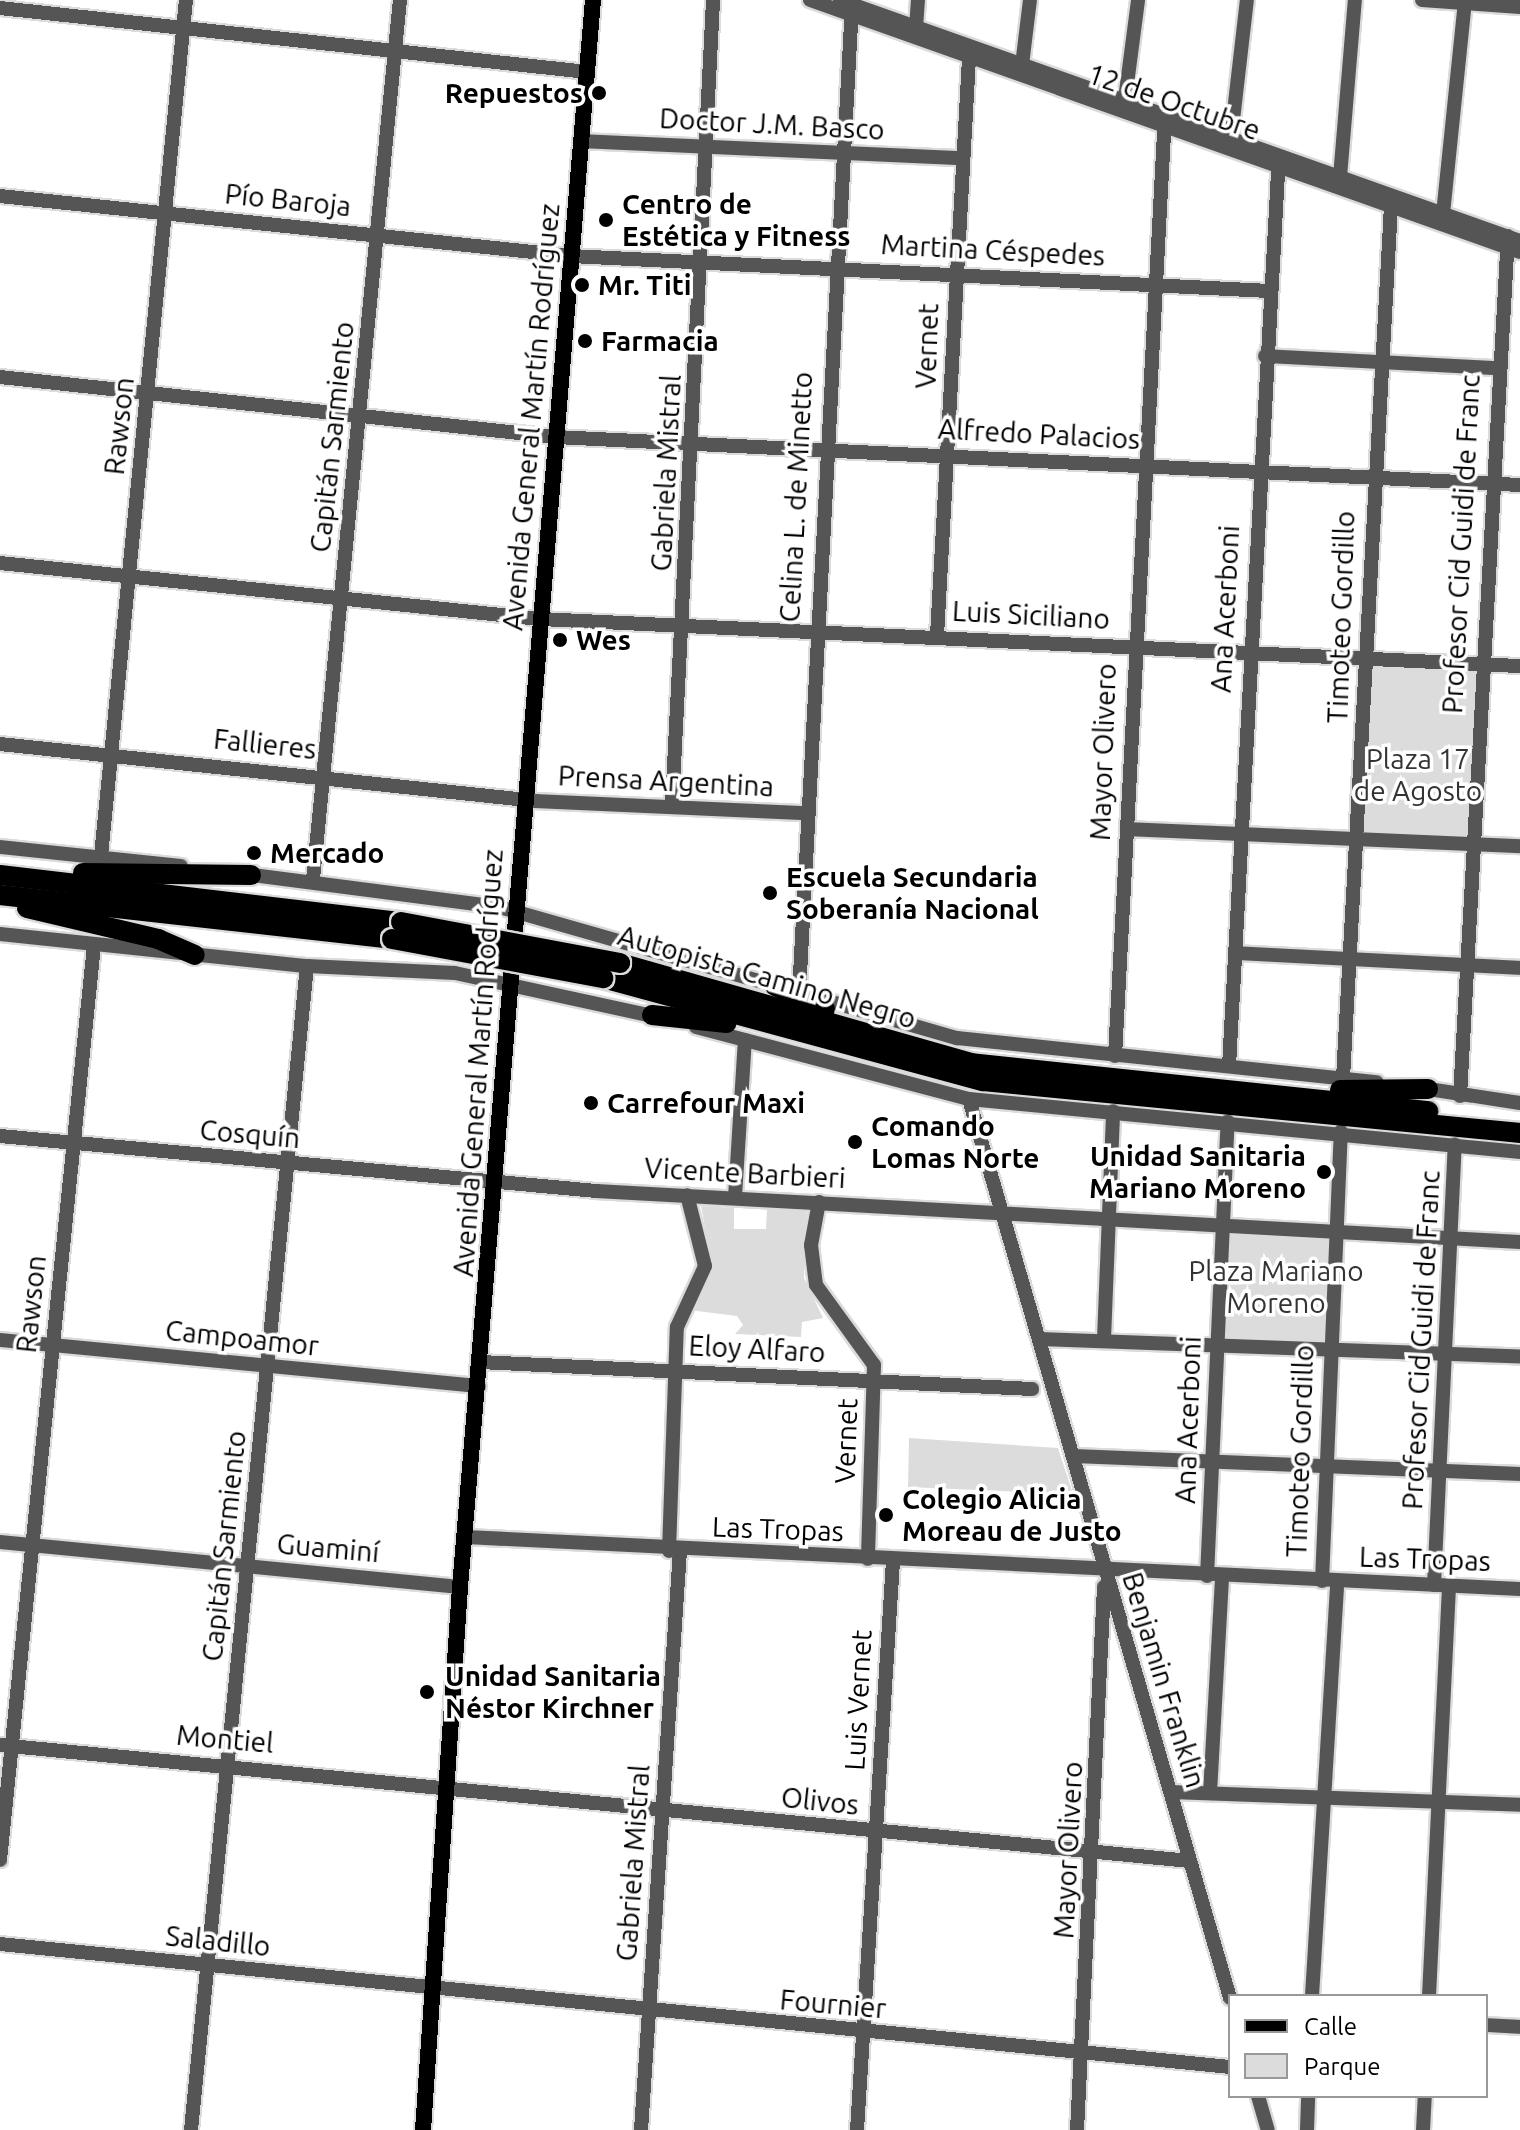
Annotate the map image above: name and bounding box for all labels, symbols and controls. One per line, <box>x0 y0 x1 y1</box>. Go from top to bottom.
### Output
street label: 12 de Octubre <box>1083 57 1265 147</box>
place label: Repuestos <box>445 76 583 110</box>
marker: Repuestos <box>590 84 608 102</box>
street label: Doctor J.M. Basco <box>659 101 885 147</box>
street label: Pío Baroja <box>223 177 353 223</box>
place label: Centro de Estética y Fitness <box>622 187 851 253</box>
street label: Avenida General Martín Rodríguez <box>496 202 566 632</box>
marker: Centro de Estética y Fitness <box>597 211 615 229</box>
street label: Martina Céspedes <box>880 227 1106 273</box>
place label: Mr. Titi <box>598 268 692 302</box>
marker: Mr. Titi <box>573 276 591 294</box>
street label: Vernet <box>909 303 945 389</box>
street label: Capitán Sarmiento <box>303 320 361 554</box>
place label: Farmacia <box>601 324 719 358</box>
marker: Farmacia <box>576 332 594 350</box>
street label: Celina L. de Minetto <box>773 371 819 623</box>
street label: Gabriela Mistral <box>644 374 688 572</box>
street label: Profesor Cid Guidi de Franc <box>1435 374 1487 714</box>
street label: Rawson <box>97 376 141 476</box>
street label: Alfredo Palacios <box>937 412 1141 456</box>
street label: Timoteo Gordillo <box>1321 510 1361 724</box>
street label: Ana Acerboni <box>1204 524 1246 694</box>
street label: Luis Siciliano <box>951 594 1111 636</box>
place label: Wes <box>576 623 631 657</box>
marker: Wes <box>551 631 569 649</box>
street label: Mayor Olivero <box>1083 663 1123 841</box>
street label: Fallieres <box>212 722 318 766</box>
park label: Plaza 17 de Agosto <box>1354 742 1482 808</box>
street label: Prensa Argentina <box>557 759 775 803</box>
place label: Mercado <box>270 836 384 870</box>
marker: Mercado <box>245 844 263 862</box>
street label: Avenida General Martín Rodríguez <box>446 848 510 1278</box>
place label: Escuela Secundaria Soberanía Nacional <box>786 860 1039 926</box>
marker: Escuela Secundaria Soberanía Nacional <box>761 884 779 902</box>
street label: Autopista Camino Negro <box>614 918 920 1036</box>
place label: Carrefour Maxi <box>607 1086 805 1120</box>
marker: Carrefour Maxi <box>582 1094 600 1112</box>
place label: Comando Lomas Norte <box>871 1109 1039 1175</box>
street label: Cosquín <box>198 1113 302 1155</box>
marker: Comando Lomas Norte <box>846 1133 864 1151</box>
place label: Unidad Sanitaria Mariano Moreno <box>1089 1139 1306 1205</box>
street label: Vicente Barbieri <box>644 1151 846 1195</box>
marker: Unidad Sanitaria Mariano Moreno <box>1313 1161 1335 1183</box>
street label: Profesor Cid Guidi de Franc <box>1395 1170 1447 1510</box>
street label: Rawson <box>9 1254 53 1354</box>
park label: Plaza Mariano Moreno <box>1188 1254 1364 1320</box>
street label: Campoamor <box>164 1313 320 1363</box>
street label: Eloy Alfaro <box>688 1329 826 1369</box>
street label: Ana Acerboni <box>1168 1336 1208 1504</box>
street label: Timoteo Gordillo <box>1280 1344 1320 1558</box>
street label: Vernet <box>828 1398 864 1484</box>
street label: Capitán Sarmiento <box>195 1429 253 1663</box>
place label: Colegio Alicia Moreau de Justo <box>902 1482 1122 1548</box>
marker: Colegio Alicia Moreau de Justo <box>877 1506 895 1524</box>
street label: Las Tropas <box>712 1510 844 1548</box>
street label: Guaminí <box>275 1527 381 1569</box>
street label: Las Tropas <box>1359 1540 1491 1578</box>
street label: Benjamin Franklin <box>1115 1568 1213 1792</box>
street label: Luis Vernet <box>838 1629 878 1771</box>
place label: Unidad Sanitaria Néstor Kirchner <box>445 1659 661 1725</box>
marker: Unidad Sanitaria Néstor Kirchner <box>416 1681 438 1703</box>
street label: Montiel <box>175 1718 275 1760</box>
street label: Mayor Olivero <box>1047 1761 1089 1939</box>
street label: Gabriela Mistral <box>609 1764 657 1962</box>
street label: Olivos <box>779 1780 861 1822</box>
street label: Saladillo <box>164 1919 272 1963</box>
street label: Fournier <box>778 1983 888 2025</box>
legend <box>1228 1994 1488 2098</box>
text: Calle <box>1304 2013 1357 2040</box>
text: Parque <box>1304 2053 1381 2080</box>

